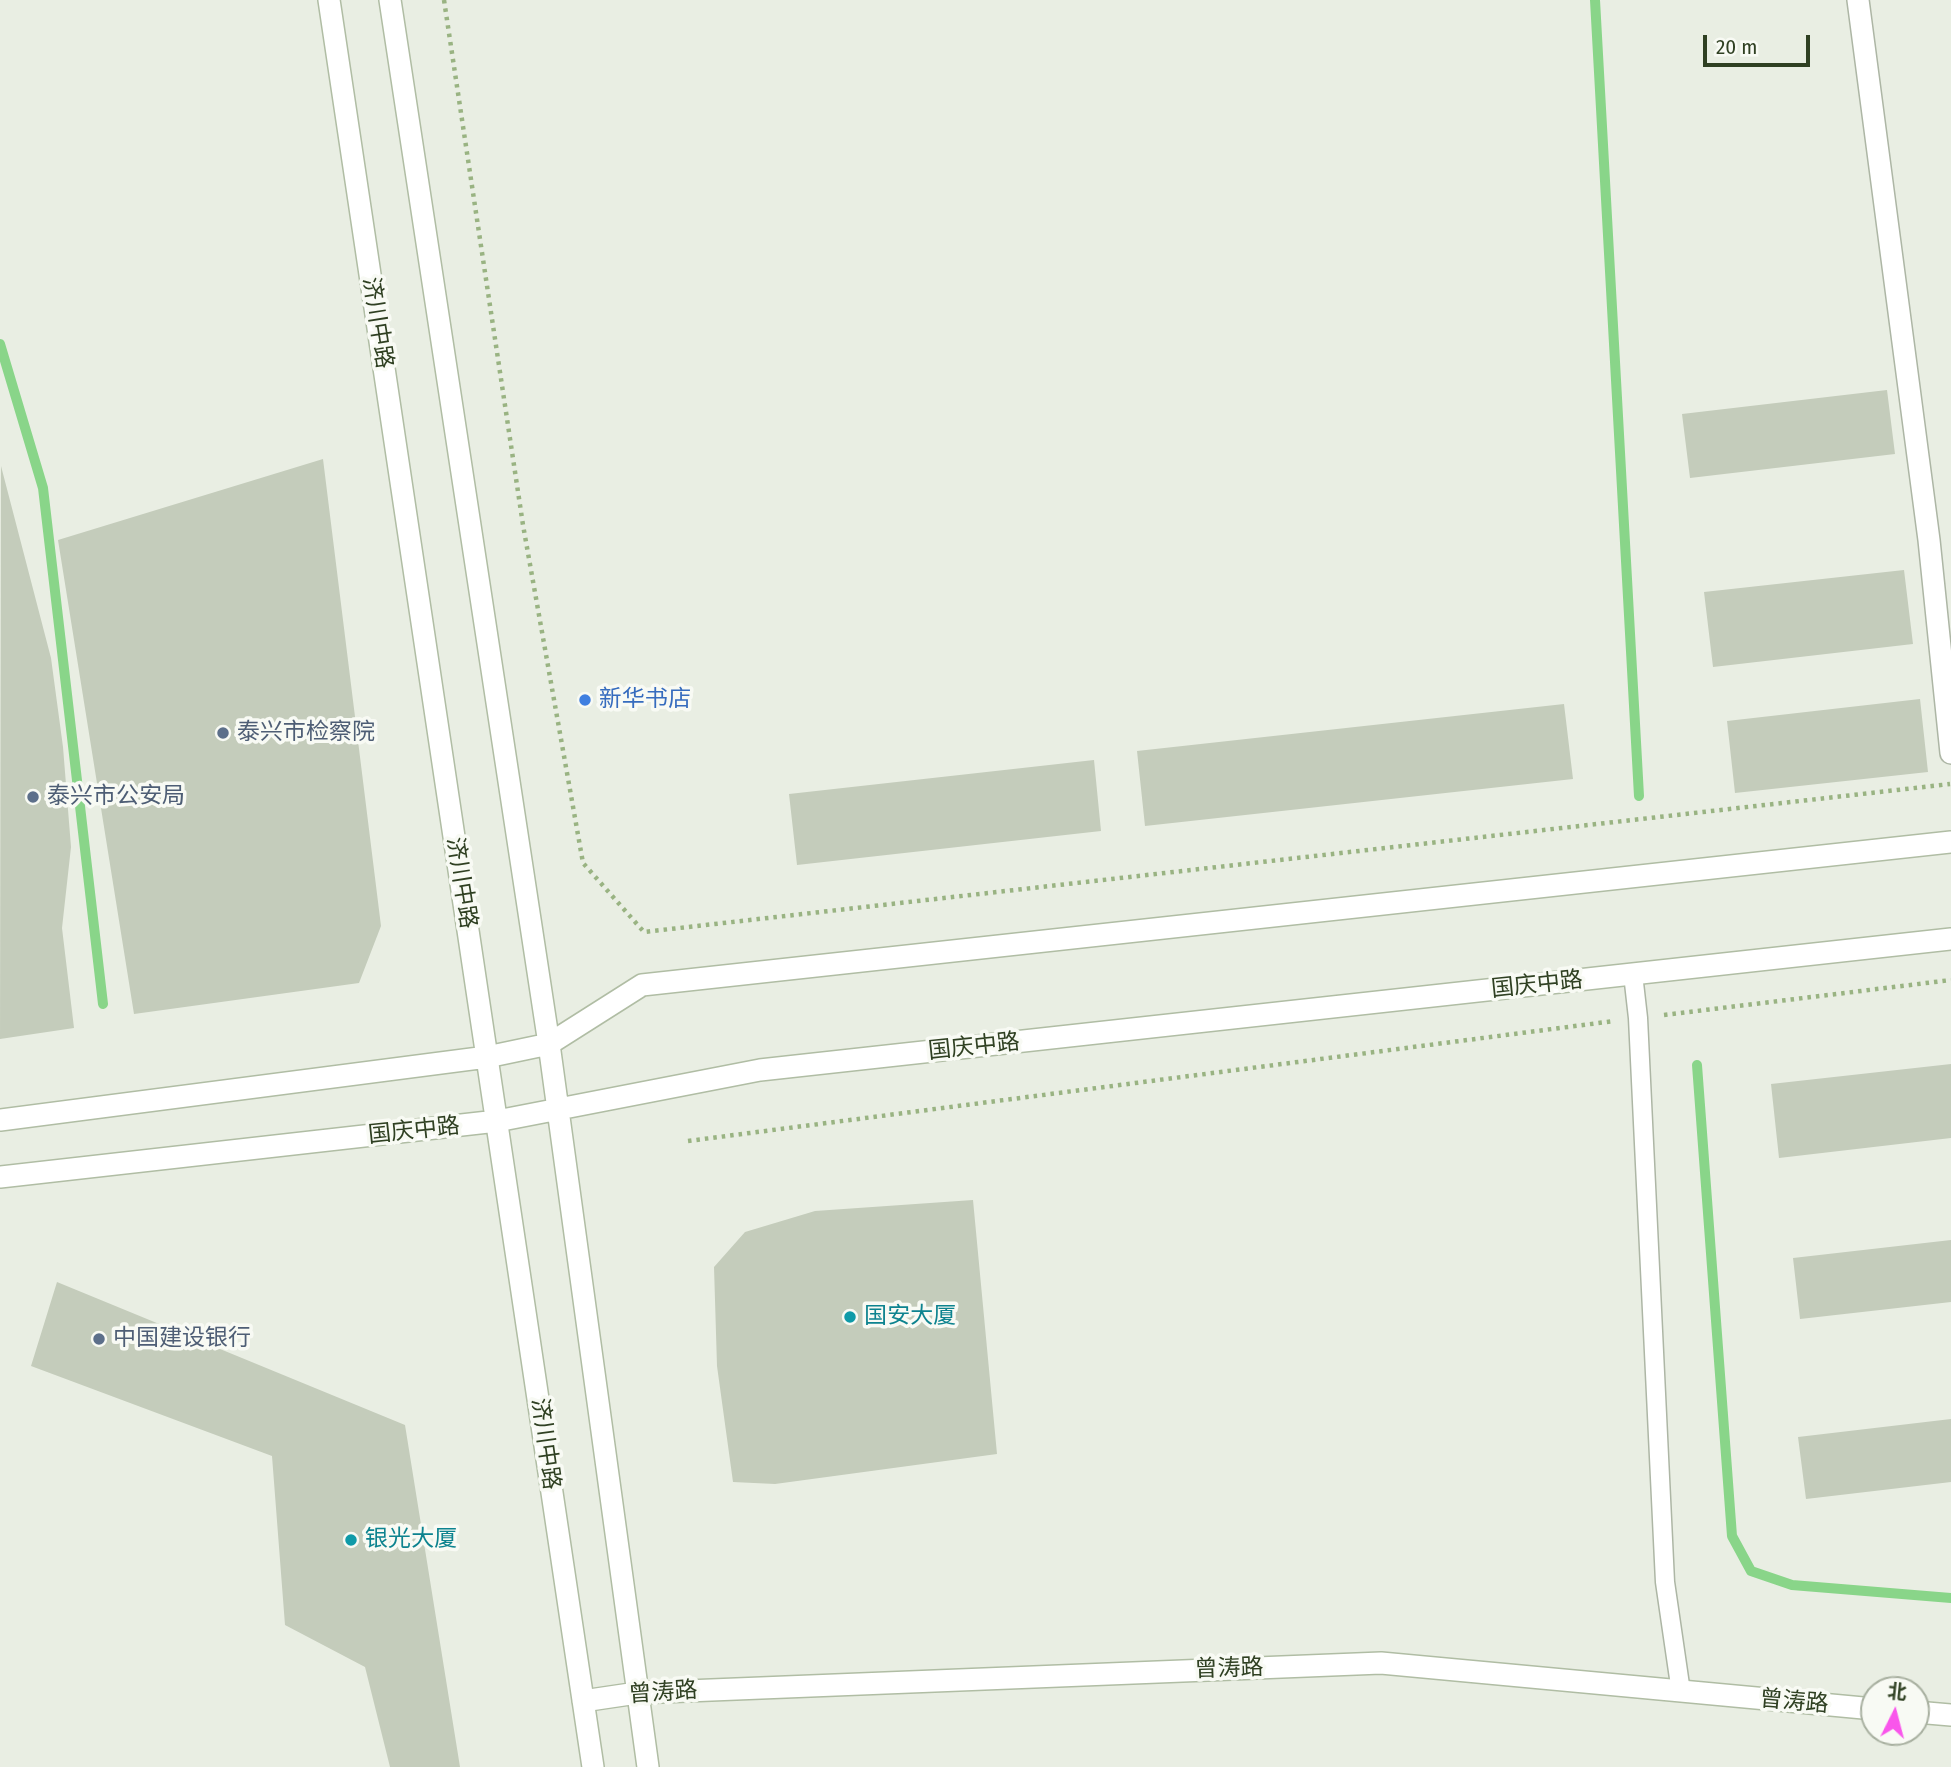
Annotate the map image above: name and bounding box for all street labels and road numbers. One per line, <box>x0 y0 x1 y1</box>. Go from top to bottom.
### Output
street label: 济川中路 <box>356 275 398 371</box>
street label: 济川中路 <box>440 835 482 931</box>
street label: 国庆中路 <box>1490 966 1584 1004</box>
street label: 国庆中路 <box>927 1028 1021 1066</box>
street label: 国庆中路 <box>367 1112 461 1150</box>
street label: 济川中路 <box>525 1397 565 1491</box>
street label: 曾涛路 <box>1194 1654 1264 1684</box>
street label: 曾涛路 <box>628 1677 698 1709</box>
street label: 曾涛路 <box>1758 1685 1830 1719</box>

